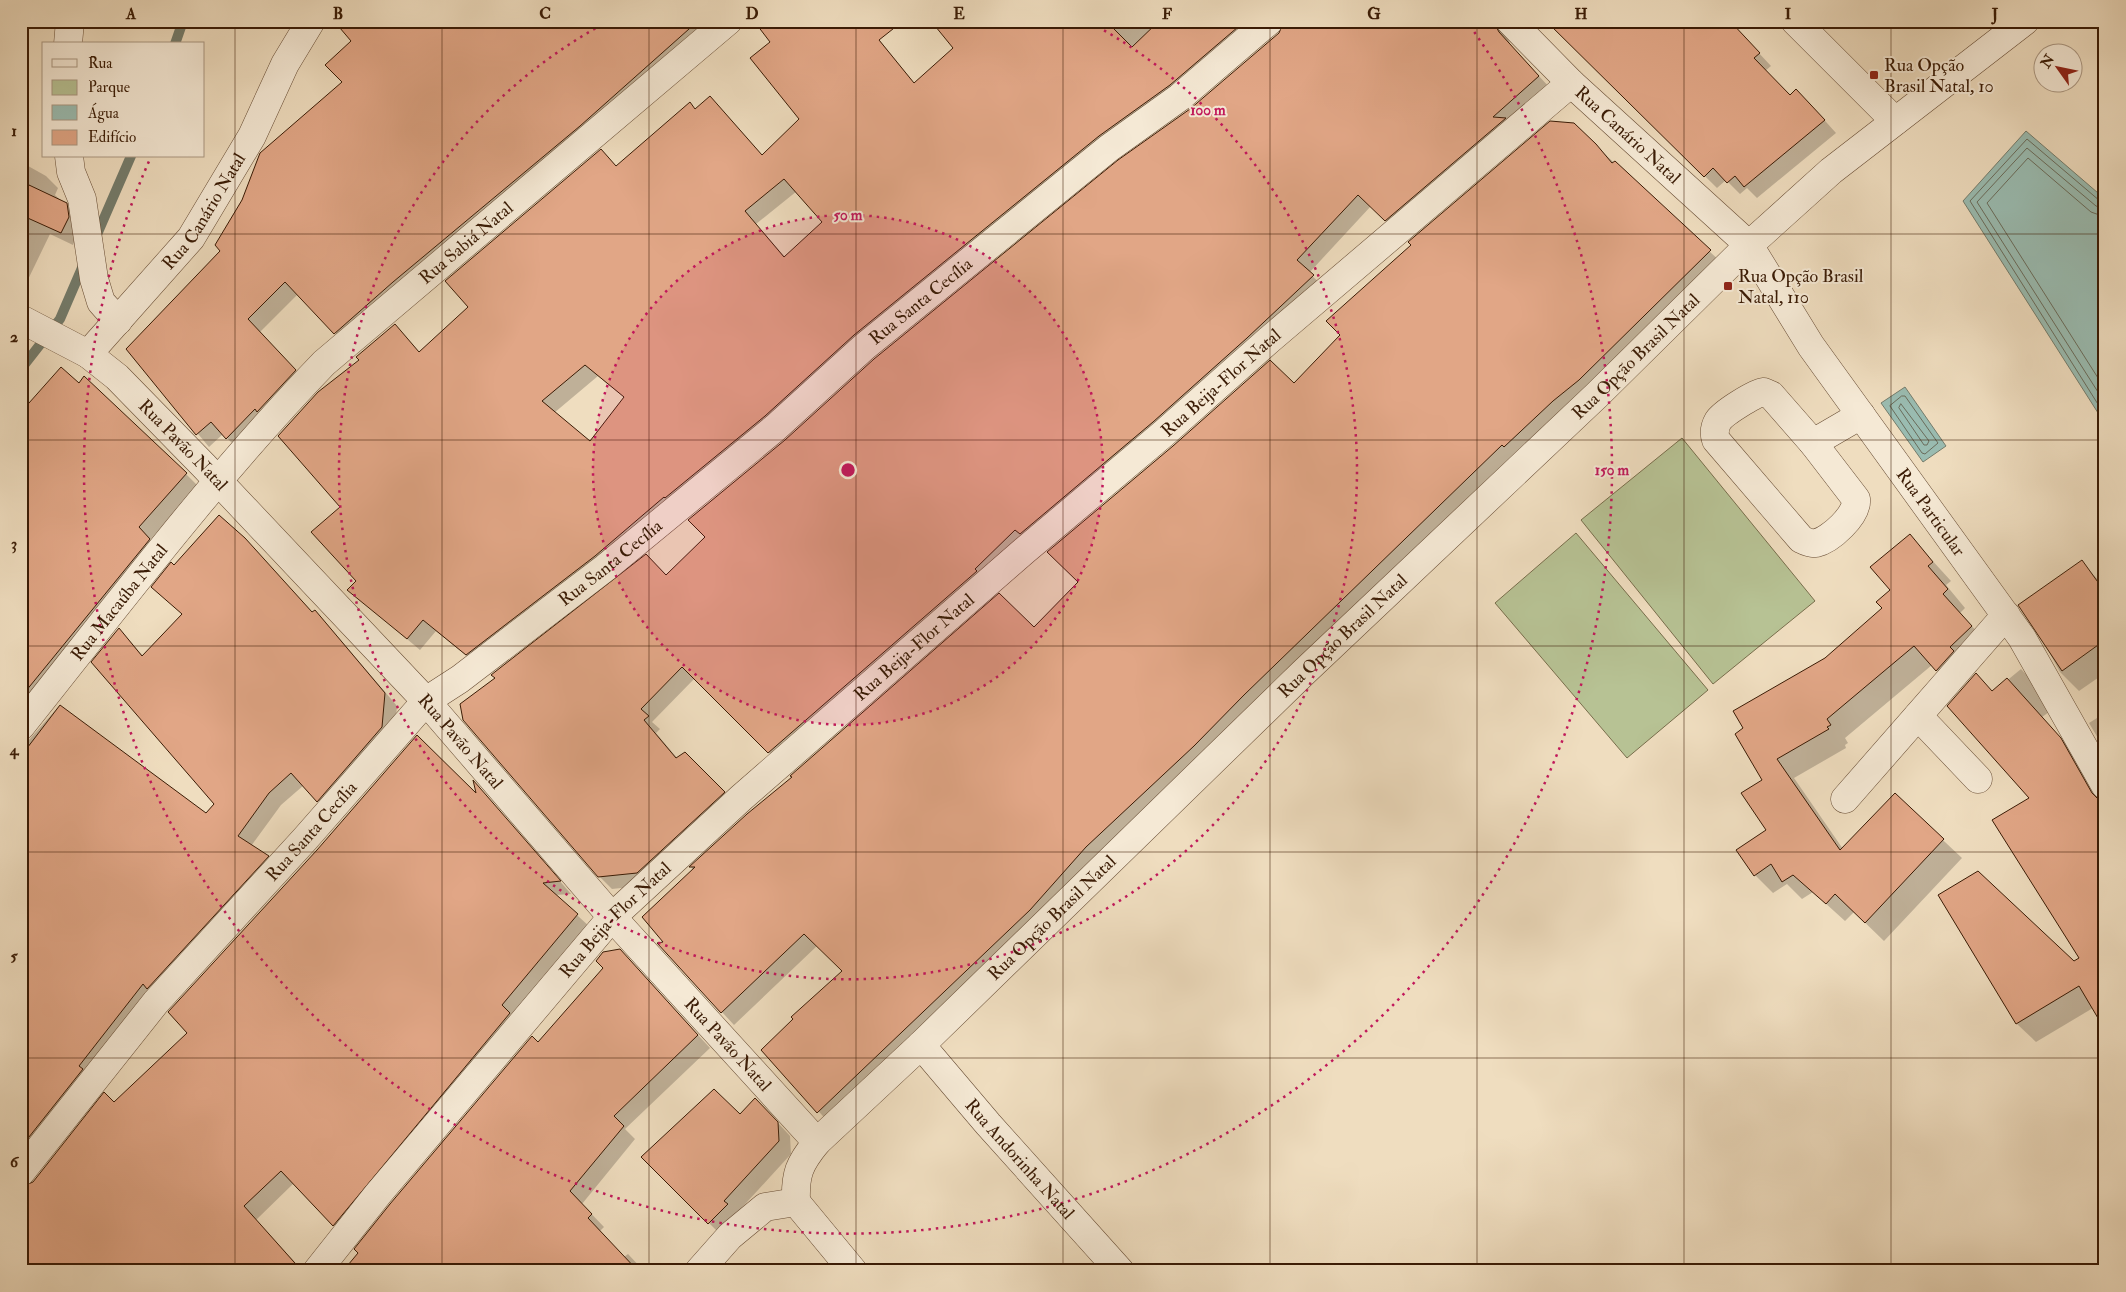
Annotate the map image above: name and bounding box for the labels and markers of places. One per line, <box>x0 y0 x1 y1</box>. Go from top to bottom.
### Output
place label: Rua Opção Brasil Natal, 10 <box>1884 54 1994 98</box>
marker: Rua Opção Brasil Natal, 10 <box>1868 69 1880 81</box>
place label: Rua Opção Brasil Natal, 110 <box>1738 265 1864 309</box>
marker: Rua Opção Brasil Natal, 110 <box>1722 280 1734 292</box>
centre of rings <box>839 461 857 479</box>

